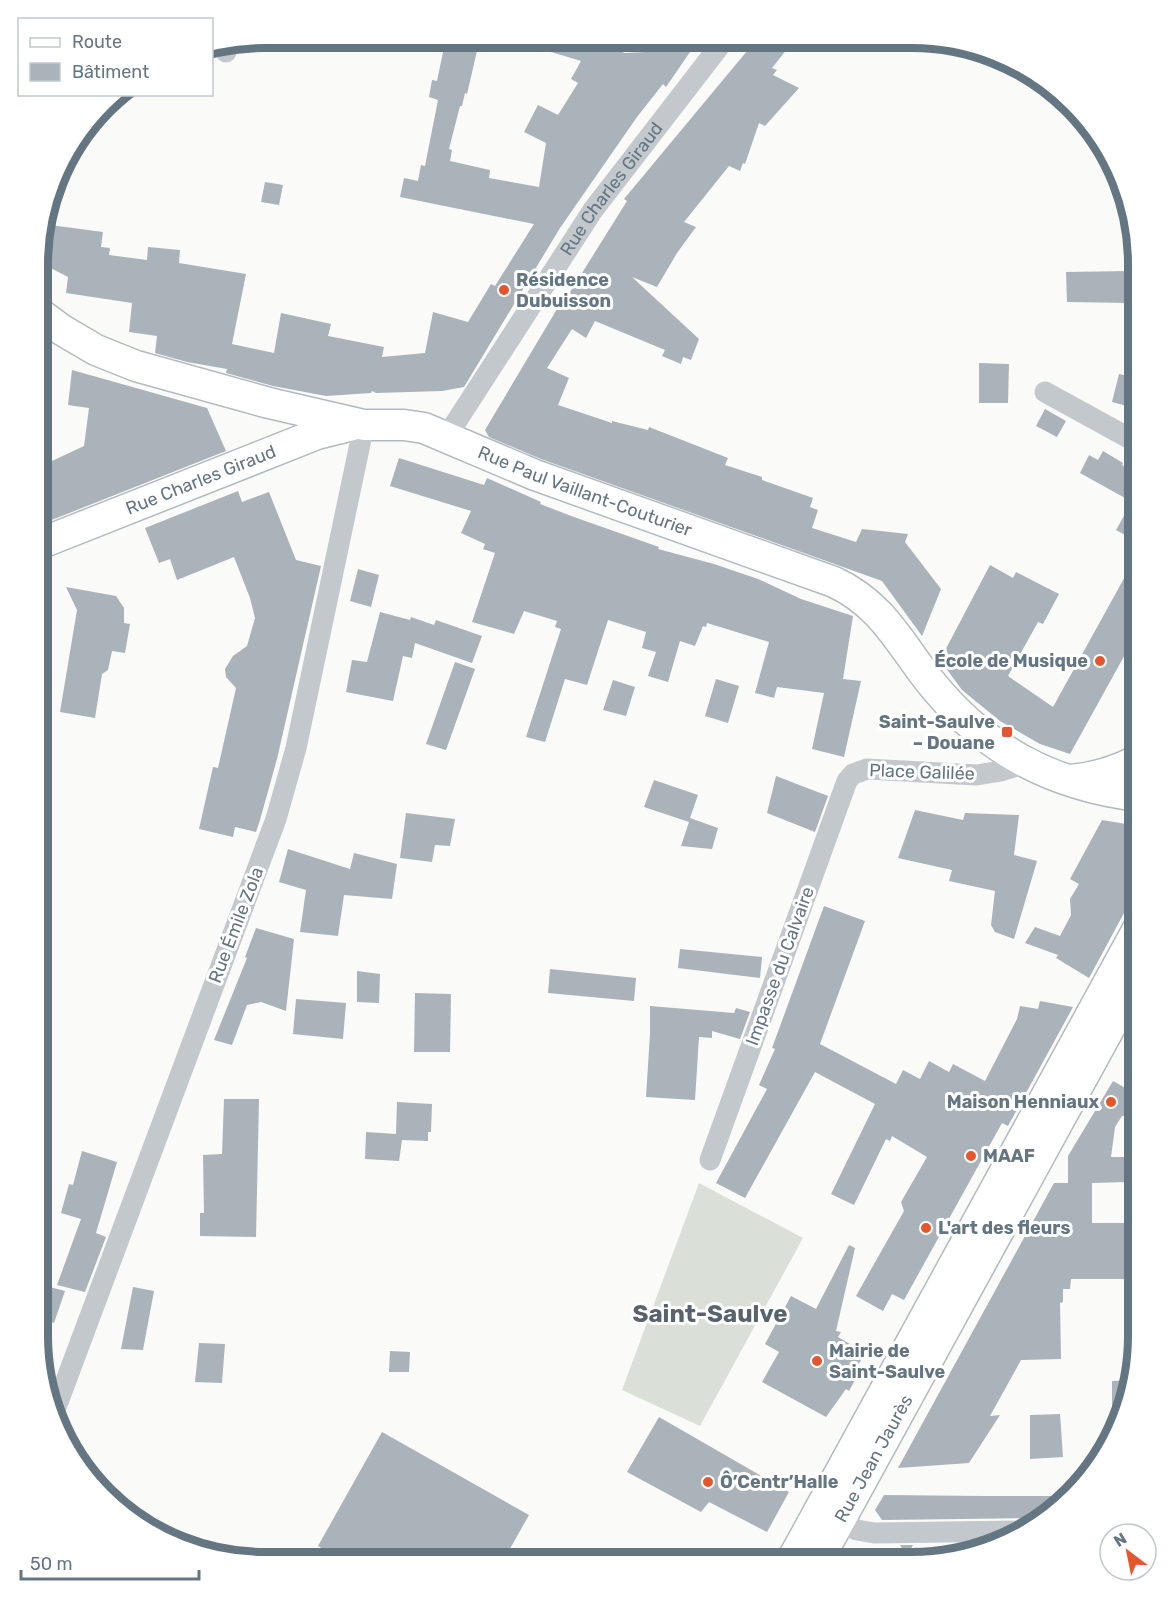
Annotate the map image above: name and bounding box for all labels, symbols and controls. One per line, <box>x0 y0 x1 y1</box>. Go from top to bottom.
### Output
legend <box>18 18 213 96</box>
text: Route <box>72 31 122 53</box>
text: Bâtiment <box>72 61 149 83</box>
street label: Rue Charles Giraud <box>556 118 668 260</box>
place label: Résidence Dubuisson <box>516 269 611 312</box>
marker: Résidence Dubuisson <box>497 283 511 297</box>
street label: Rue Charles Giraud <box>122 440 279 520</box>
street label: Rue Paul Vaillant-Couturier <box>475 441 695 541</box>
place label: École de Musique <box>934 650 1088 672</box>
marker: École de Musique <box>1093 654 1107 668</box>
place label: Saint-Saulve – Douane <box>879 711 995 754</box>
marker: Saint-Saulve – Douane <box>1000 725 1014 739</box>
street label: Place Galilée <box>869 759 975 785</box>
street label: Rue Émile Zola <box>204 864 268 986</box>
street label: Impasse du Calvaire <box>741 884 819 1048</box>
place label: Maison Henniaux <box>947 1091 1099 1113</box>
marker: Maison Henniaux <box>1104 1095 1118 1109</box>
place label: MAAF <box>983 1145 1035 1167</box>
marker: MAAF <box>964 1149 978 1163</box>
place label: L'art des fleurs <box>938 1217 1070 1239</box>
marker: L'art des fleurs <box>919 1221 933 1235</box>
district label: Saint-Saulve <box>633 1300 787 1328</box>
place label: Mairie de Saint-Saulve <box>829 1340 946 1383</box>
marker: Mairie de Saint-Saulve <box>810 1354 824 1368</box>
street label: Rue Jean Jaurès <box>830 1391 917 1526</box>
place label: Ô’Centr’Halle <box>720 1470 839 1493</box>
marker: Ô’Centr’Halle <box>701 1475 715 1489</box>
north arrow <box>1098 1522 1158 1582</box>
text: N <box>1110 1529 1130 1551</box>
scale bar <box>21 1543 200 1581</box>
text: 50 m <box>30 1553 73 1575</box>

